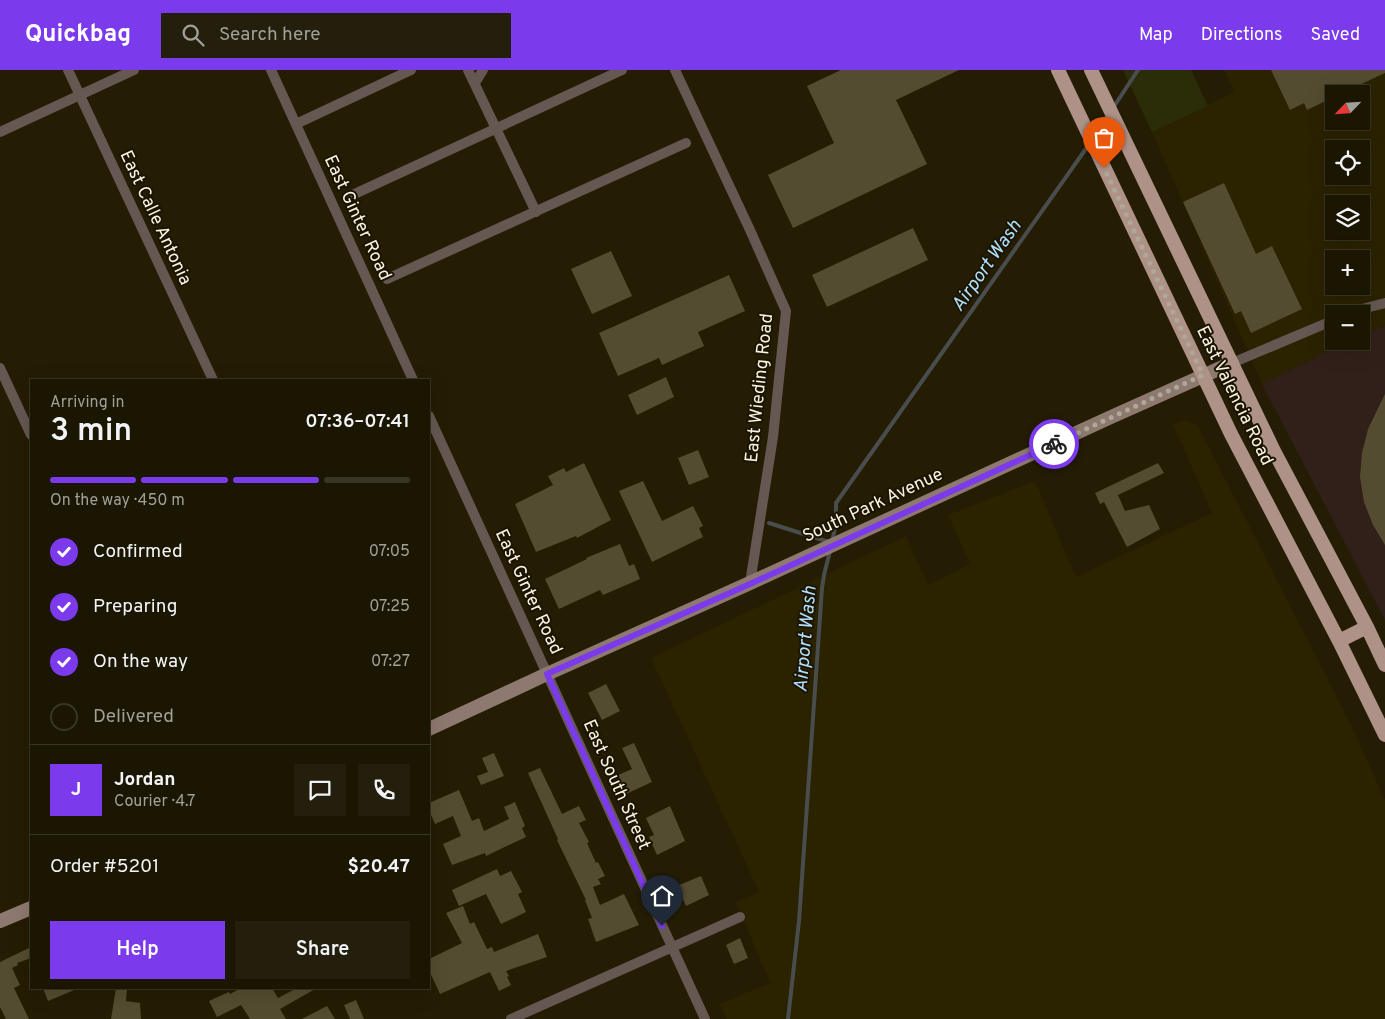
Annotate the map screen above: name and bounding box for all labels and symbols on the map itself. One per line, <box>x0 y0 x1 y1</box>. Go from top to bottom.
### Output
north arrow <box>1325 85 1370 130</box>
pin <box>1083 117 1125 168</box>
street label: East Calle Antonia <box>114 147 196 289</box>
street label: East Ginter Road <box>318 152 396 284</box>
water label: Airport Wash <box>947 215 1028 316</box>
street label: East Wieding Road <box>741 312 779 464</box>
street label: East Valencia Road <box>1190 322 1278 470</box>
courier <box>1029 419 1079 469</box>
street label: South Park Avenue <box>799 463 947 549</box>
street label: East Ginter Road <box>489 526 567 658</box>
water label: Airport Wash <box>789 584 823 693</box>
street label: East South Street <box>577 716 655 854</box>
pin <box>641 875 683 926</box>

